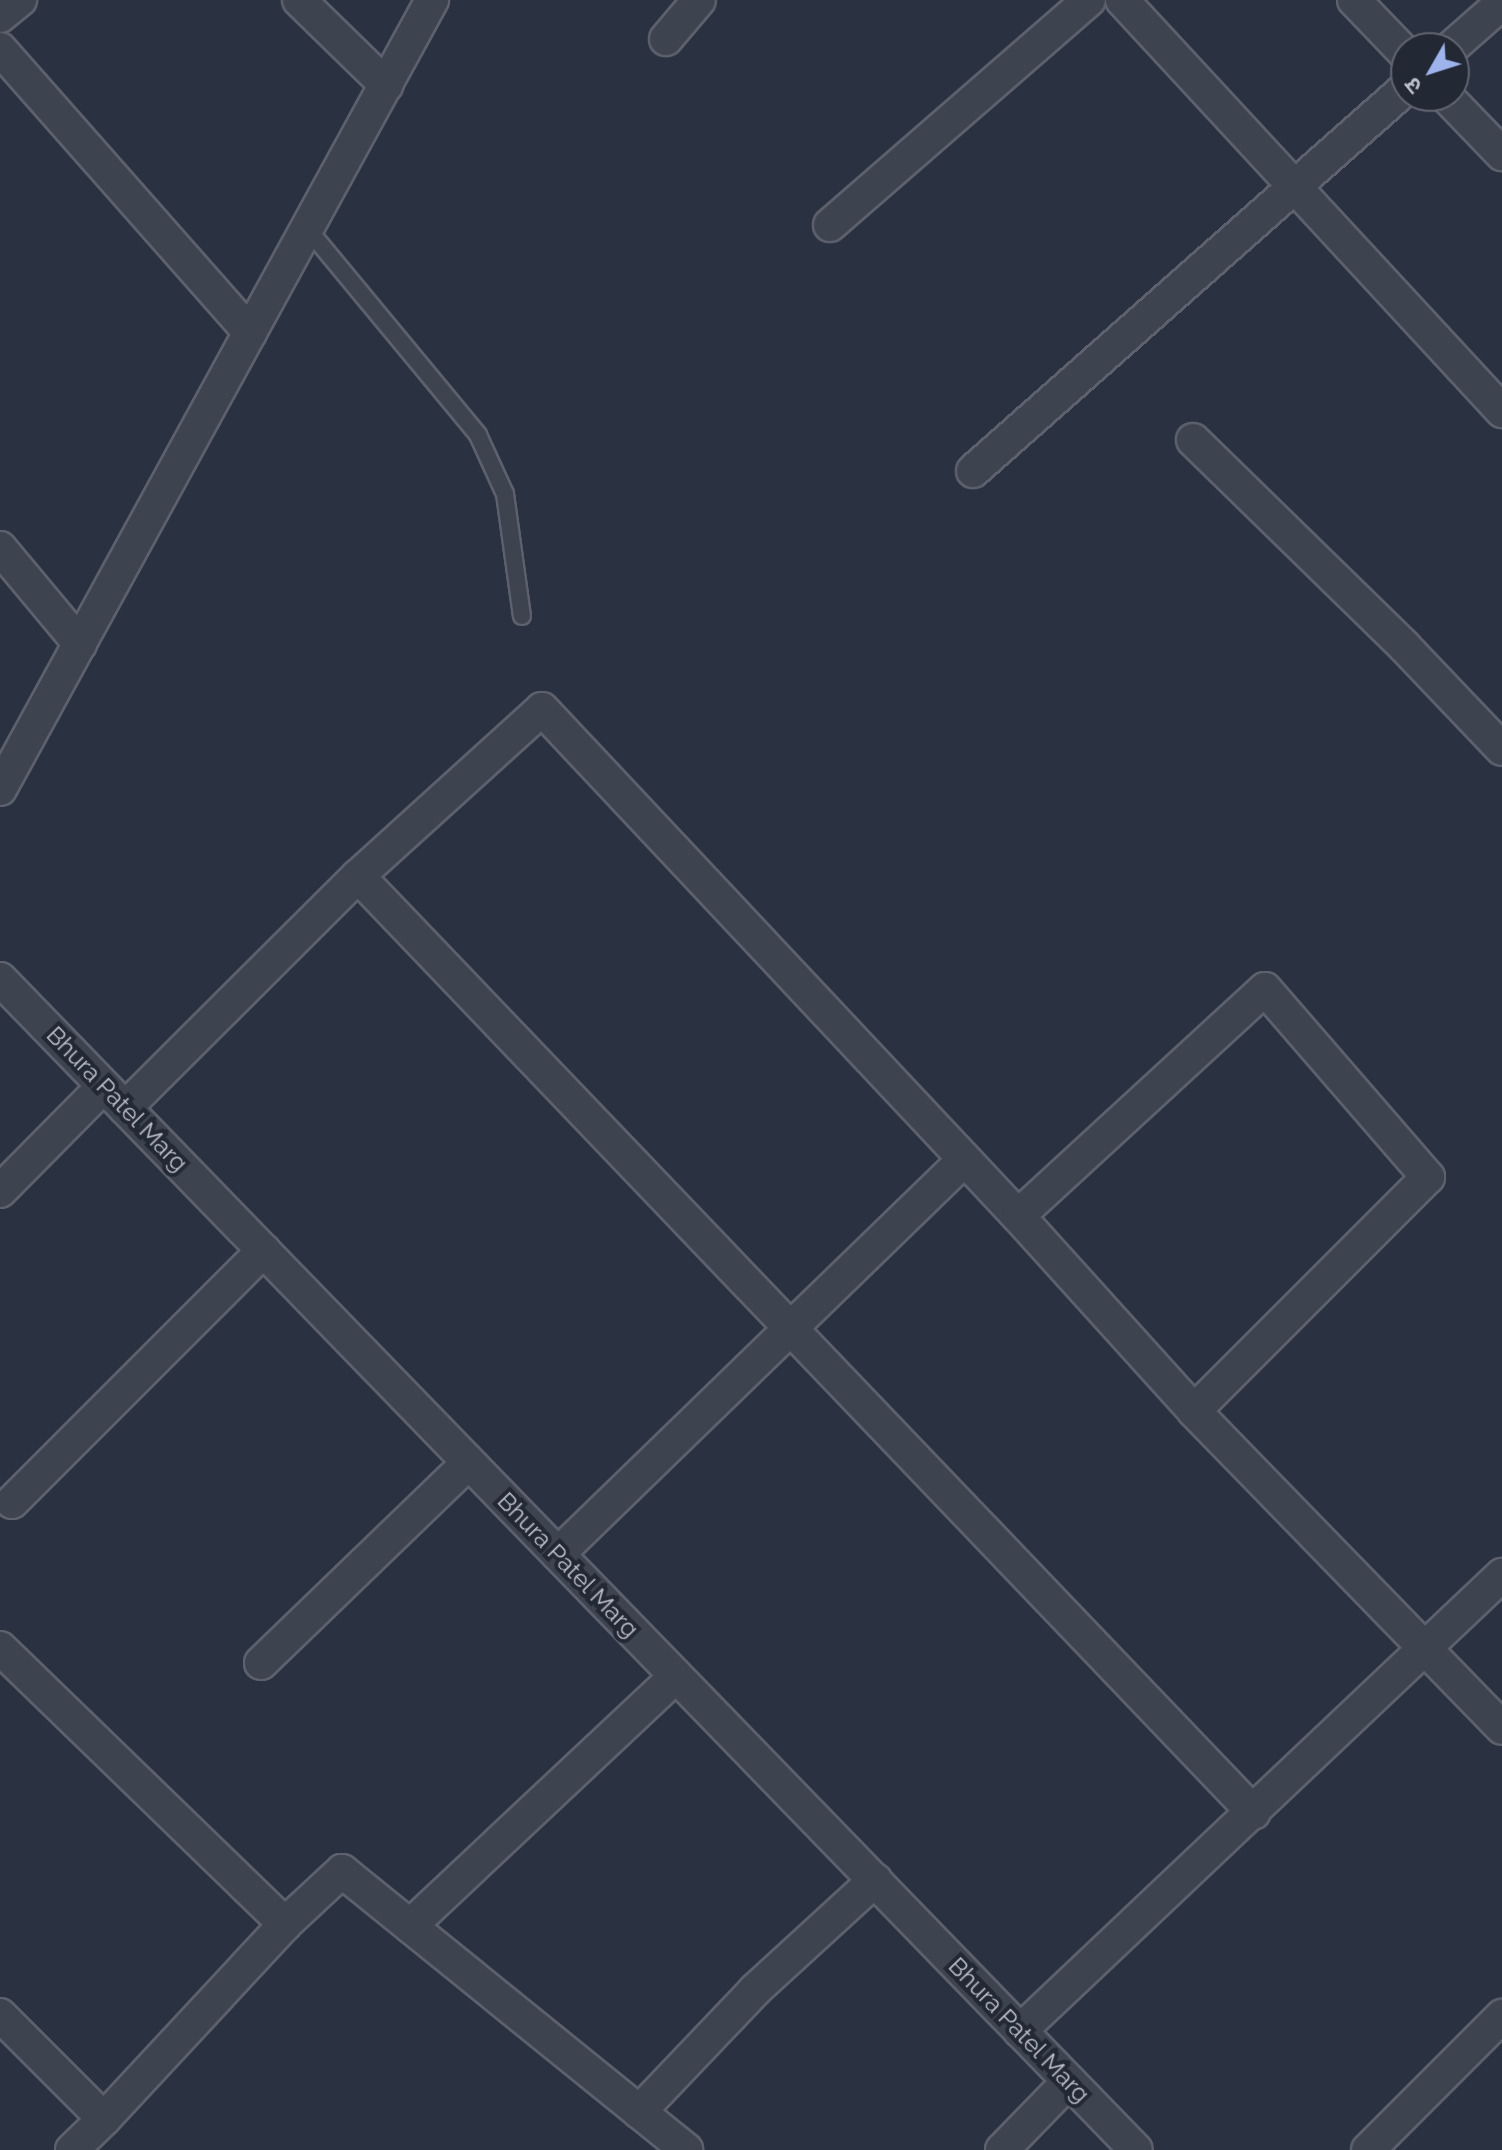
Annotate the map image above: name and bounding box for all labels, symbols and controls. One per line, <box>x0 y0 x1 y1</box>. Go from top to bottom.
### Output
north arrow <box>1390 32 1470 112</box>
text: उ <box>1399 73 1427 99</box>
street label: Bhura Patel Marg <box>40 1020 194 1178</box>
street label: Bhura Patel Marg <box>491 1486 645 1644</box>
street label: Bhura Patel Marg <box>942 1951 1096 2109</box>

